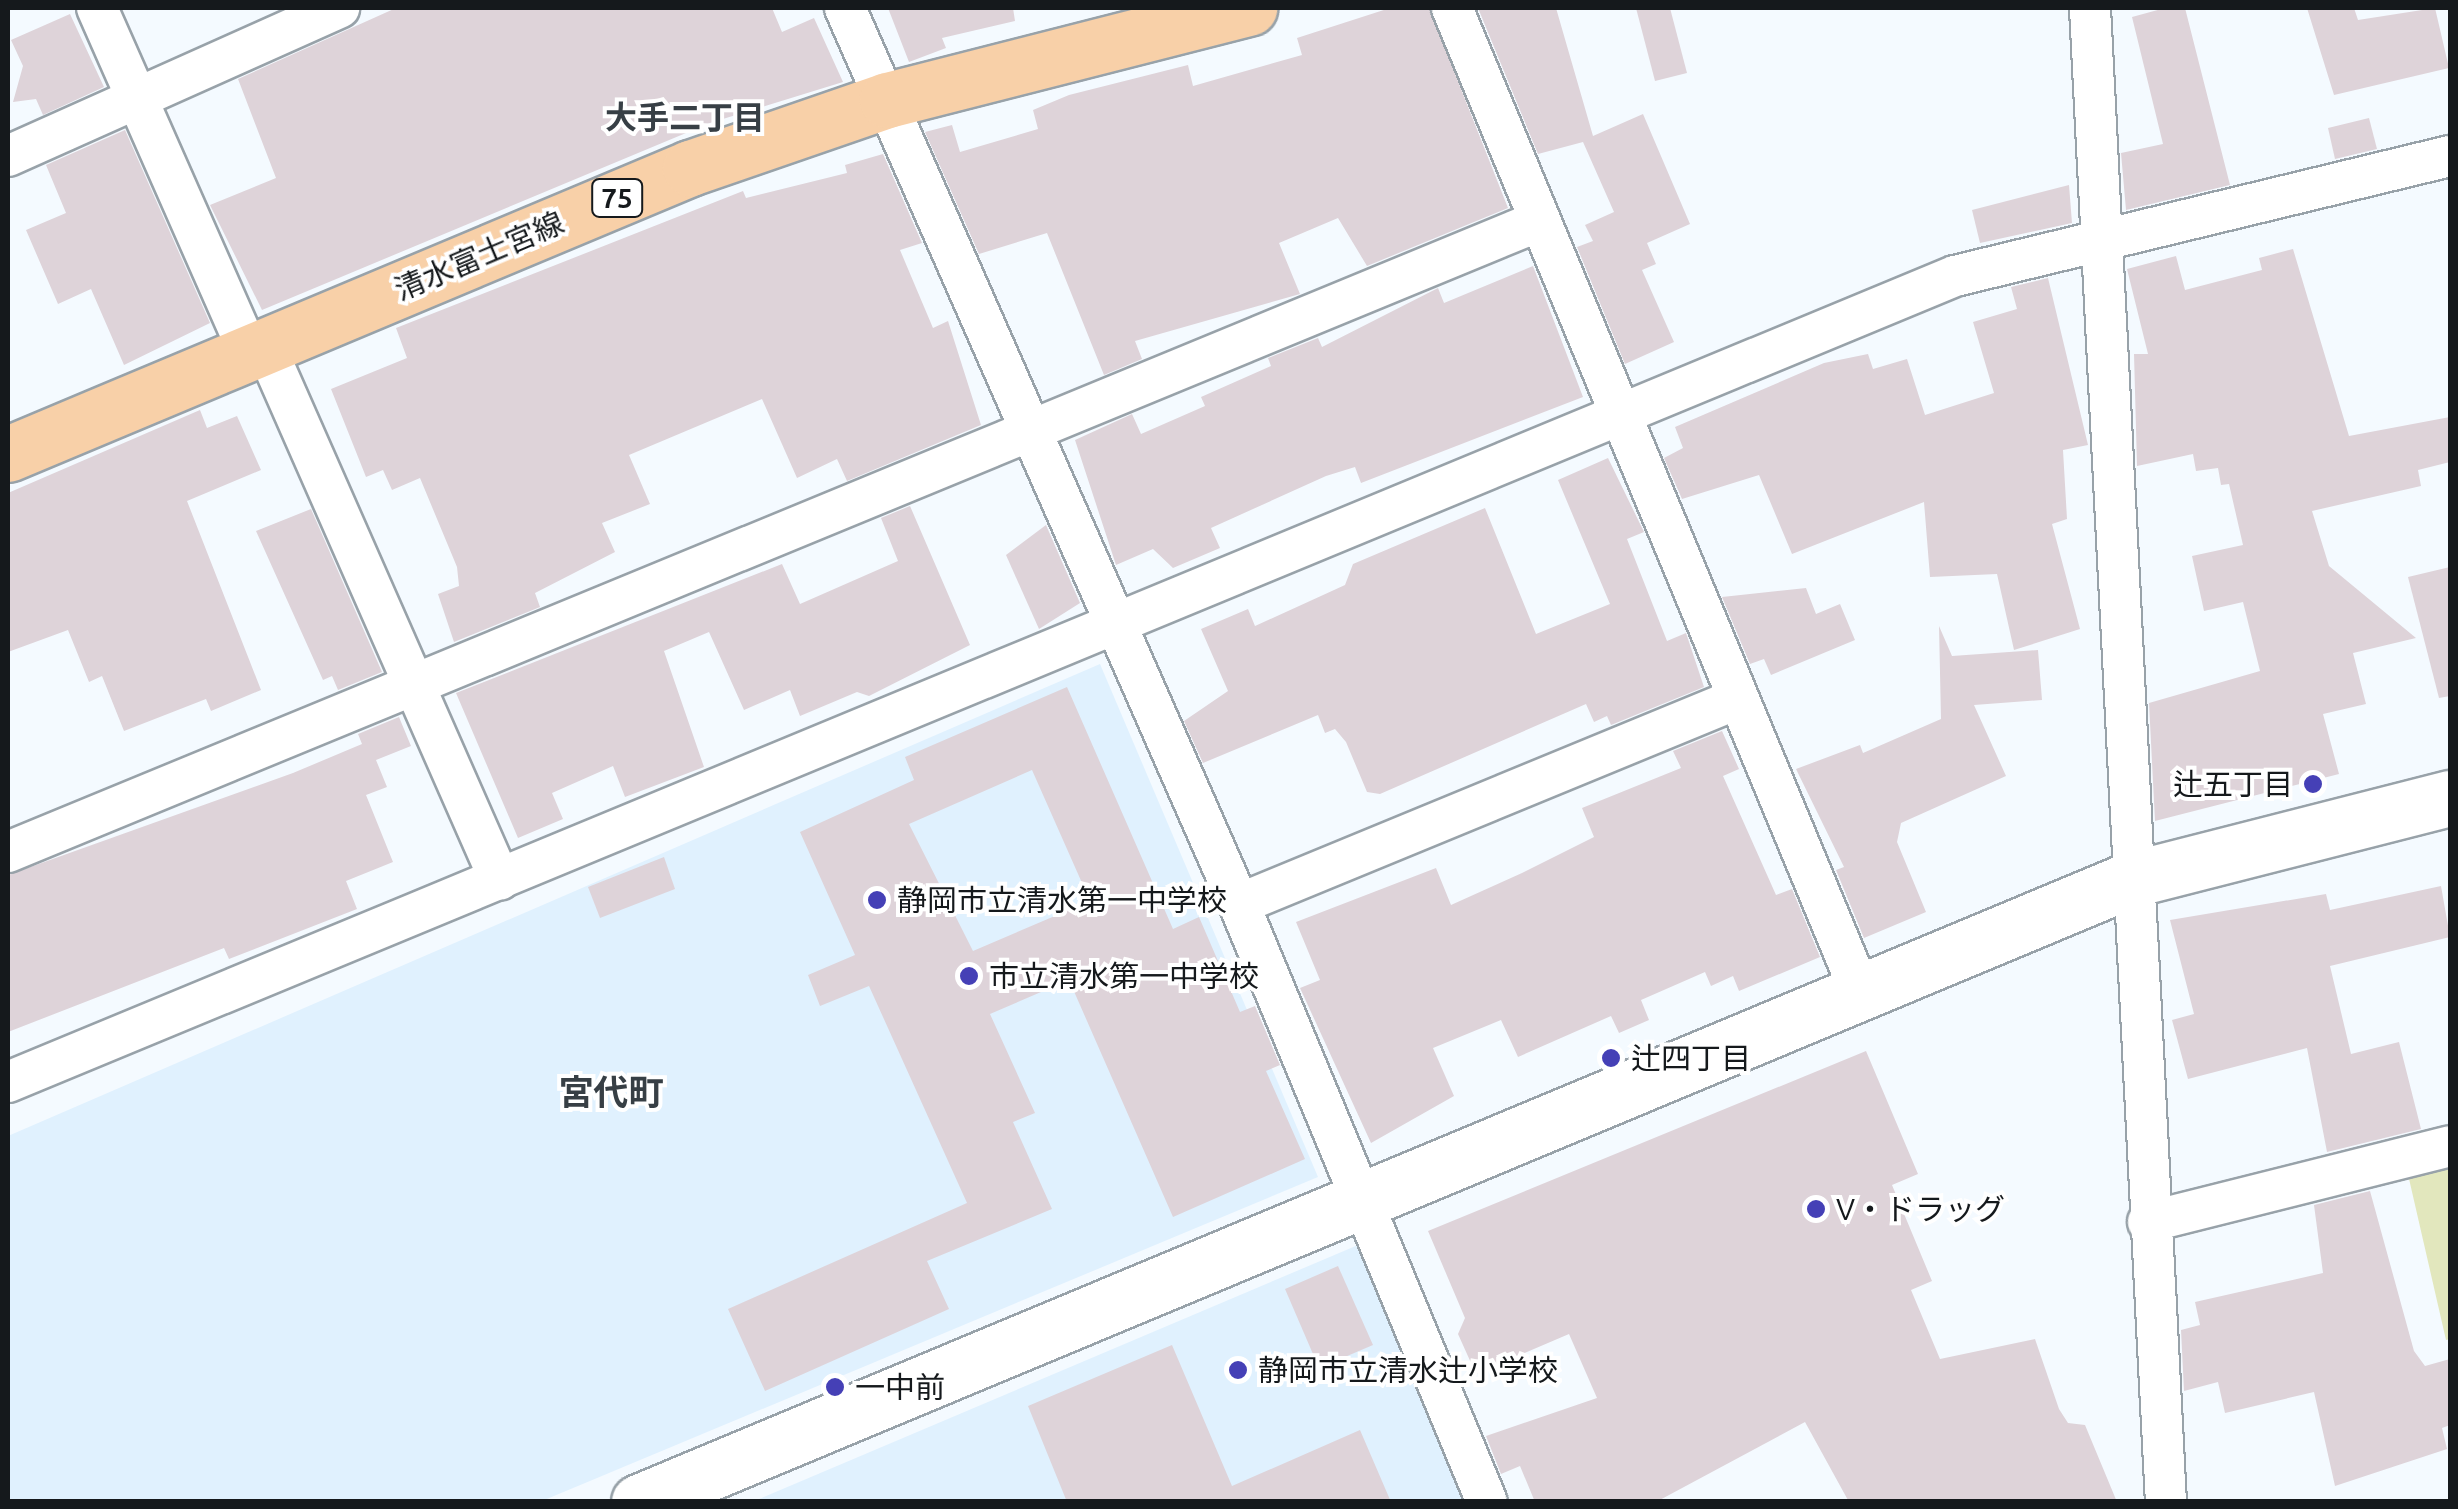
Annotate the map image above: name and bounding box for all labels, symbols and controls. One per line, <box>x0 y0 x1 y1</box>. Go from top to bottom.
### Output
district label: 大手二丁目 <box>605 98 765 136</box>
road number: 75 <box>590 175 644 221</box>
street label: 清水富士宮線 <box>389 204 569 308</box>
place label: 辻五丁目 <box>2173 766 2293 802</box>
marker: 辻五丁目 <box>2302 773 2324 795</box>
place label: 静岡市立清水第一中学校 <box>897 882 1227 918</box>
marker: 静岡市立清水第一中学校 <box>866 889 888 911</box>
place label: 市立清水第一中学校 <box>989 958 1259 994</box>
marker: 市立清水第一中学校 <box>958 965 980 987</box>
place label: 辻四丁目 <box>1631 1040 1751 1076</box>
marker: 辻四丁目 <box>1600 1047 1622 1069</box>
district label: 宮代町 <box>559 1071 663 1113</box>
place label: V・ドラッグ <box>1836 1191 2005 1227</box>
marker: V・ドラッグ <box>1805 1198 1827 1220</box>
place label: 静岡市立清水辻小学校 <box>1258 1352 1558 1388</box>
marker: 静岡市立清水辻小学校 <box>1227 1359 1249 1381</box>
place label: 一中前 <box>855 1369 945 1405</box>
marker: 一中前 <box>824 1376 846 1398</box>

